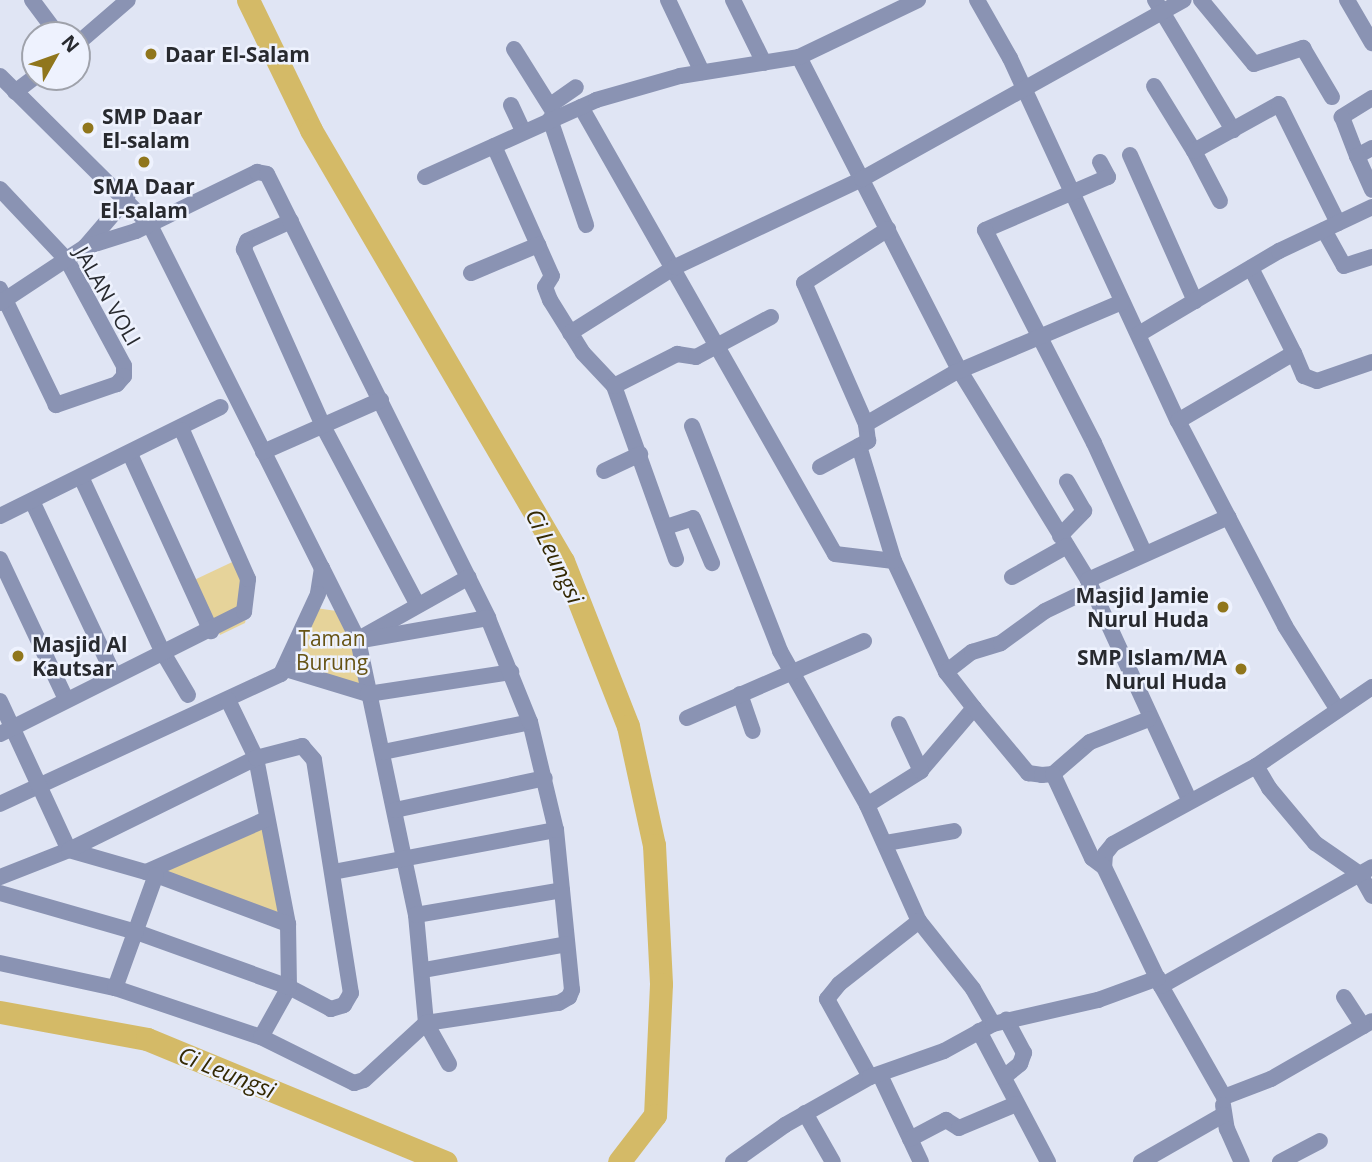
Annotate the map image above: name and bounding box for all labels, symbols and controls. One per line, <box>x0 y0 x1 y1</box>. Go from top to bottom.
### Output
north arrow <box>21 21 91 91</box>
text: N <box>56 30 85 58</box>
place label: Daar El-Salam <box>165 41 310 67</box>
marker: Daar El-Salam <box>143 46 159 62</box>
place label: SMP Daar El-salam <box>102 103 202 153</box>
marker: SMP Daar El-salam <box>80 120 96 136</box>
marker: SMA Daar El-salam <box>136 154 152 170</box>
place label: SMA Daar El-salam <box>93 173 195 223</box>
street label: JALAN VOLI <box>70 242 146 350</box>
water label: Ci Leungsi <box>520 504 590 608</box>
place label: Masjid Jamie Nurul Huda <box>1075 582 1209 632</box>
marker: Masjid Jamie Nurul Huda <box>1215 599 1231 615</box>
park label: Taman Burung <box>296 625 368 675</box>
place label: Masjid Al Kautsar <box>32 631 127 681</box>
place label: SMP Islam/MA Nurul Huda <box>1077 644 1227 694</box>
marker: Masjid Al Kautsar <box>10 648 26 664</box>
marker: SMP Islam/MA Nurul Huda <box>1233 661 1249 677</box>
water label: Ci Leungsi <box>175 1040 279 1104</box>

